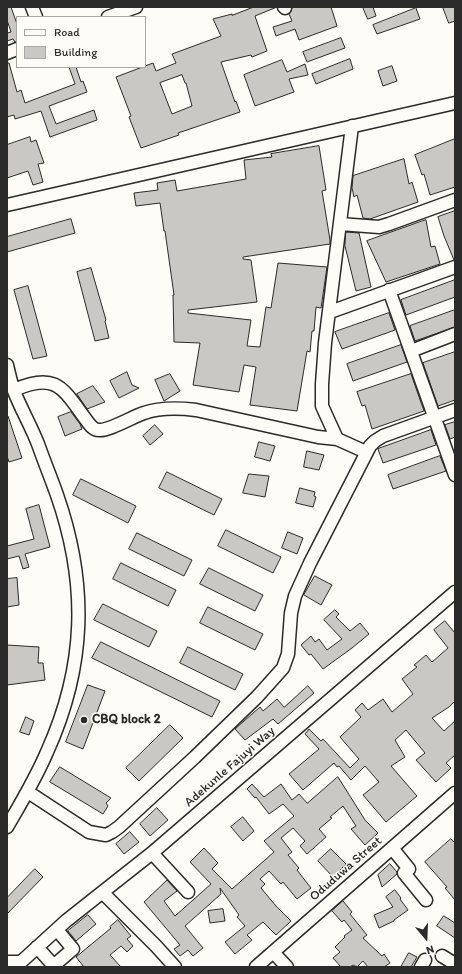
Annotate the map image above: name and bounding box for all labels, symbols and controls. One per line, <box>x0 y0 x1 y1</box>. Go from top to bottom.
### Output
legend <box>16 16 146 68</box>
text: Road <box>54 25 80 39</box>
text: Building <box>54 45 97 59</box>
place label: CBQ block 2 <box>92 712 161 728</box>
marker: CBQ block 2 <box>79 715 89 725</box>
street label: Adekunle Fajuyi Way <box>182 724 278 810</box>
street label: Oduduwa Street <box>307 833 385 905</box>
north arrow <box>406 918 446 958</box>
text: N <box>424 942 436 957</box>

